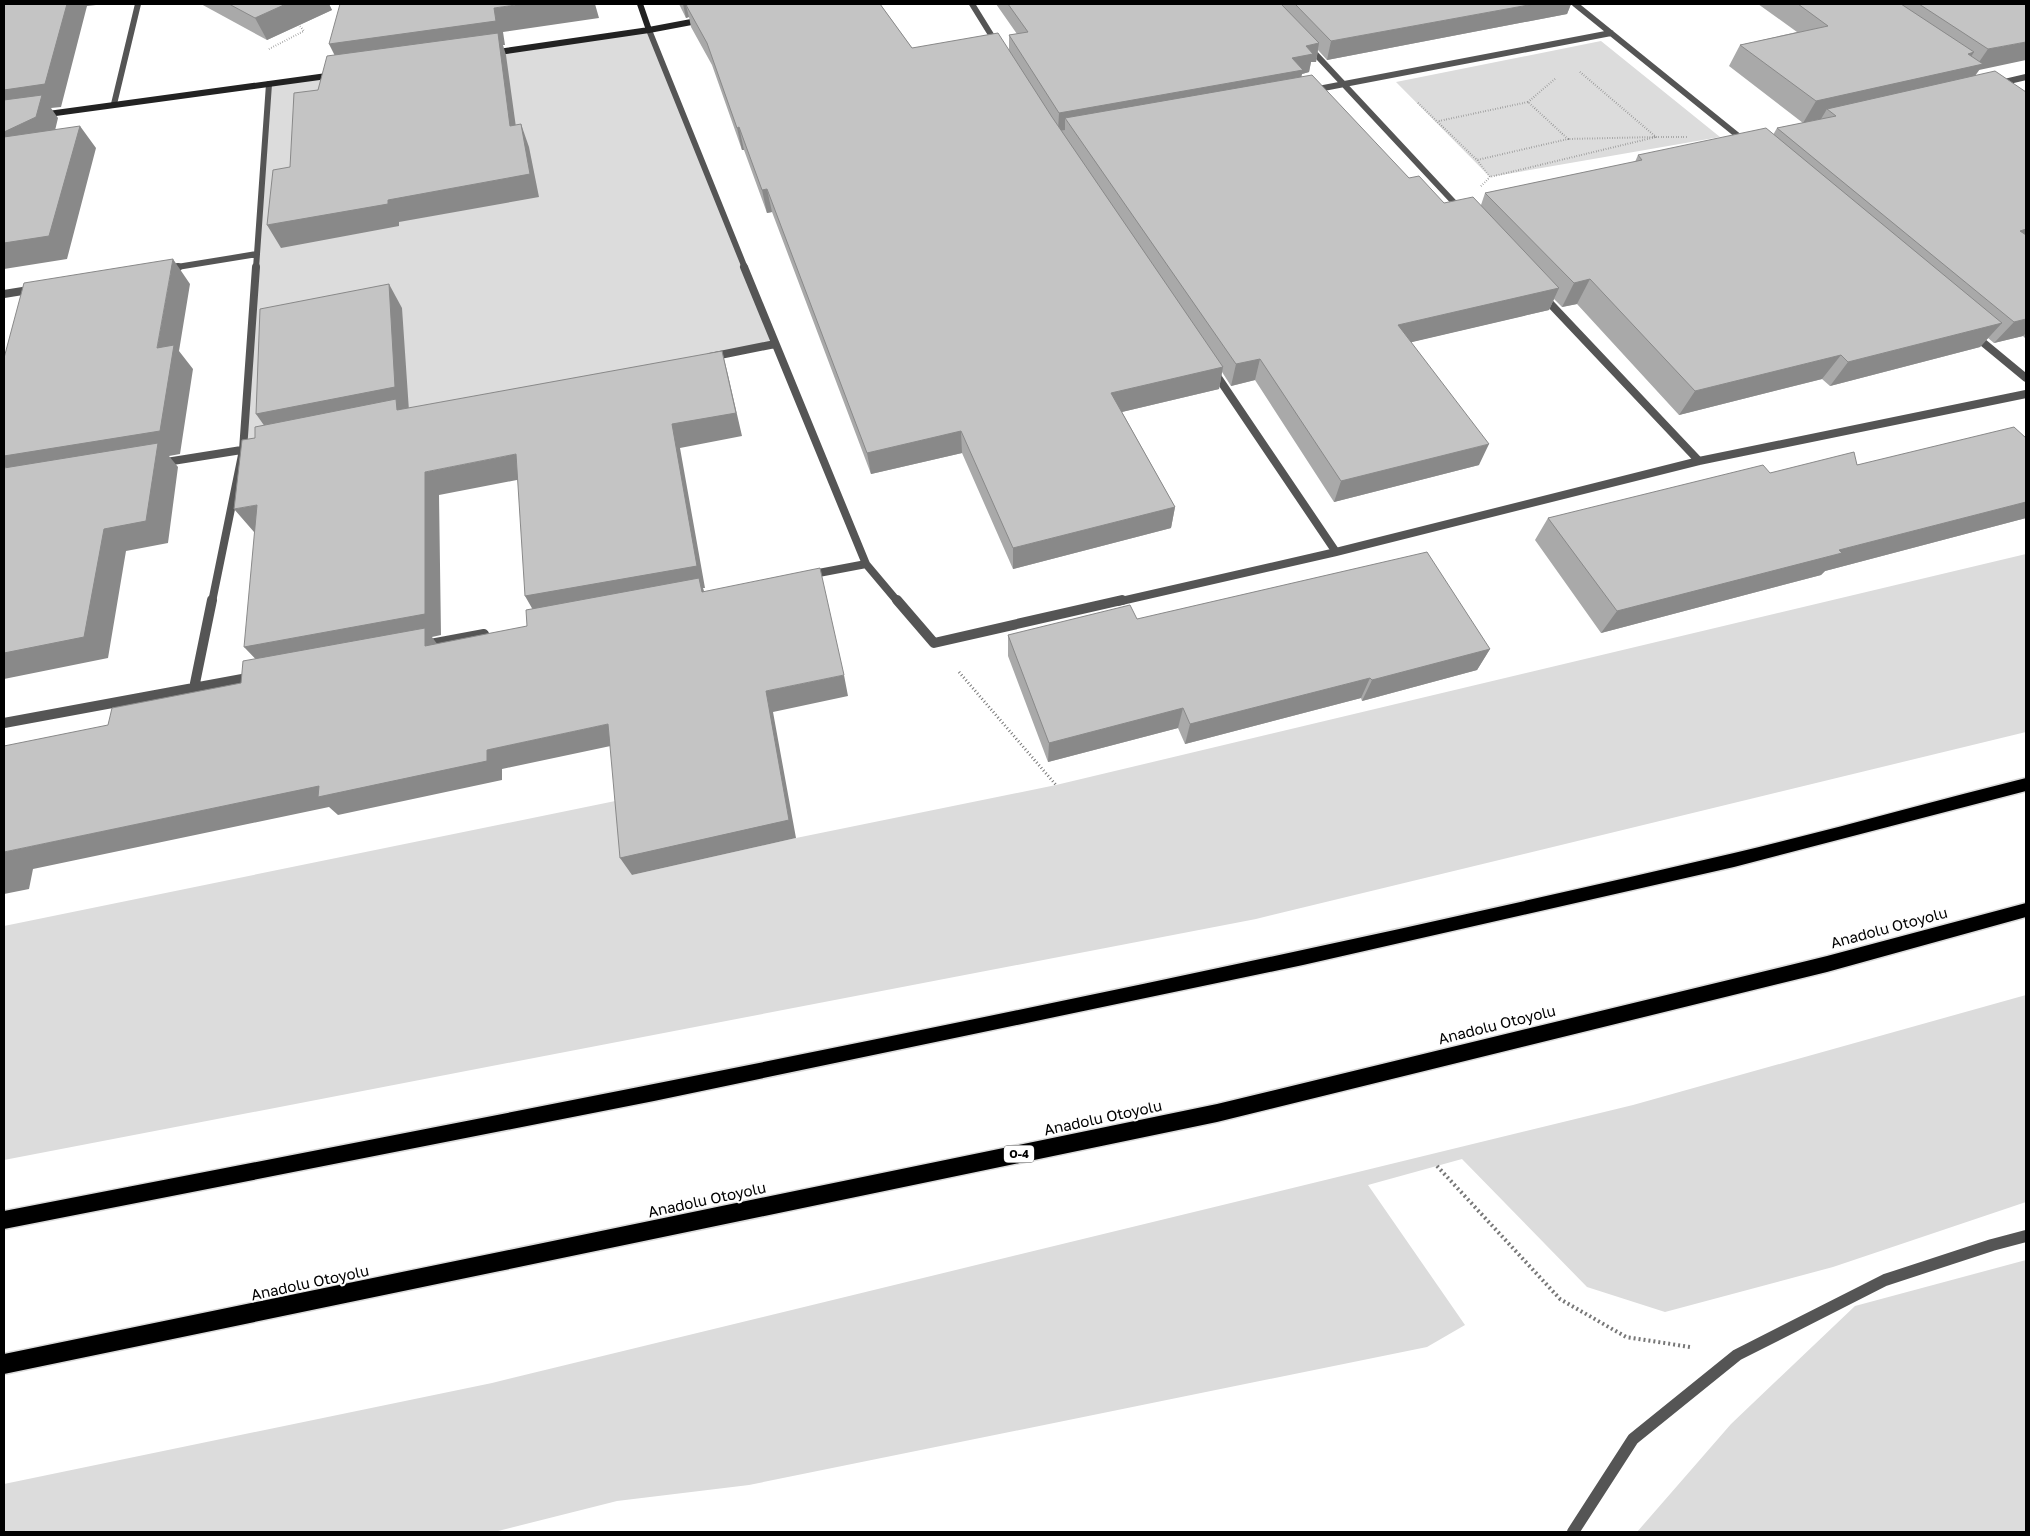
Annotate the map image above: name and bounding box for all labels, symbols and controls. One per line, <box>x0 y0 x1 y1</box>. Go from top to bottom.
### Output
street label: Anadolu Otoyolu <box>1828 903 1949 951</box>
street label: Anadolu Otoyolu <box>1436 1001 1557 1047</box>
street label: Anadolu Otoyolu <box>1042 1096 1164 1138</box>
road number: O-4 <box>1004 1146 1034 1162</box>
street label: Anadolu Otoyolu <box>646 1178 768 1220</box>
street label: Anadolu Otoyolu <box>249 1261 371 1303</box>

